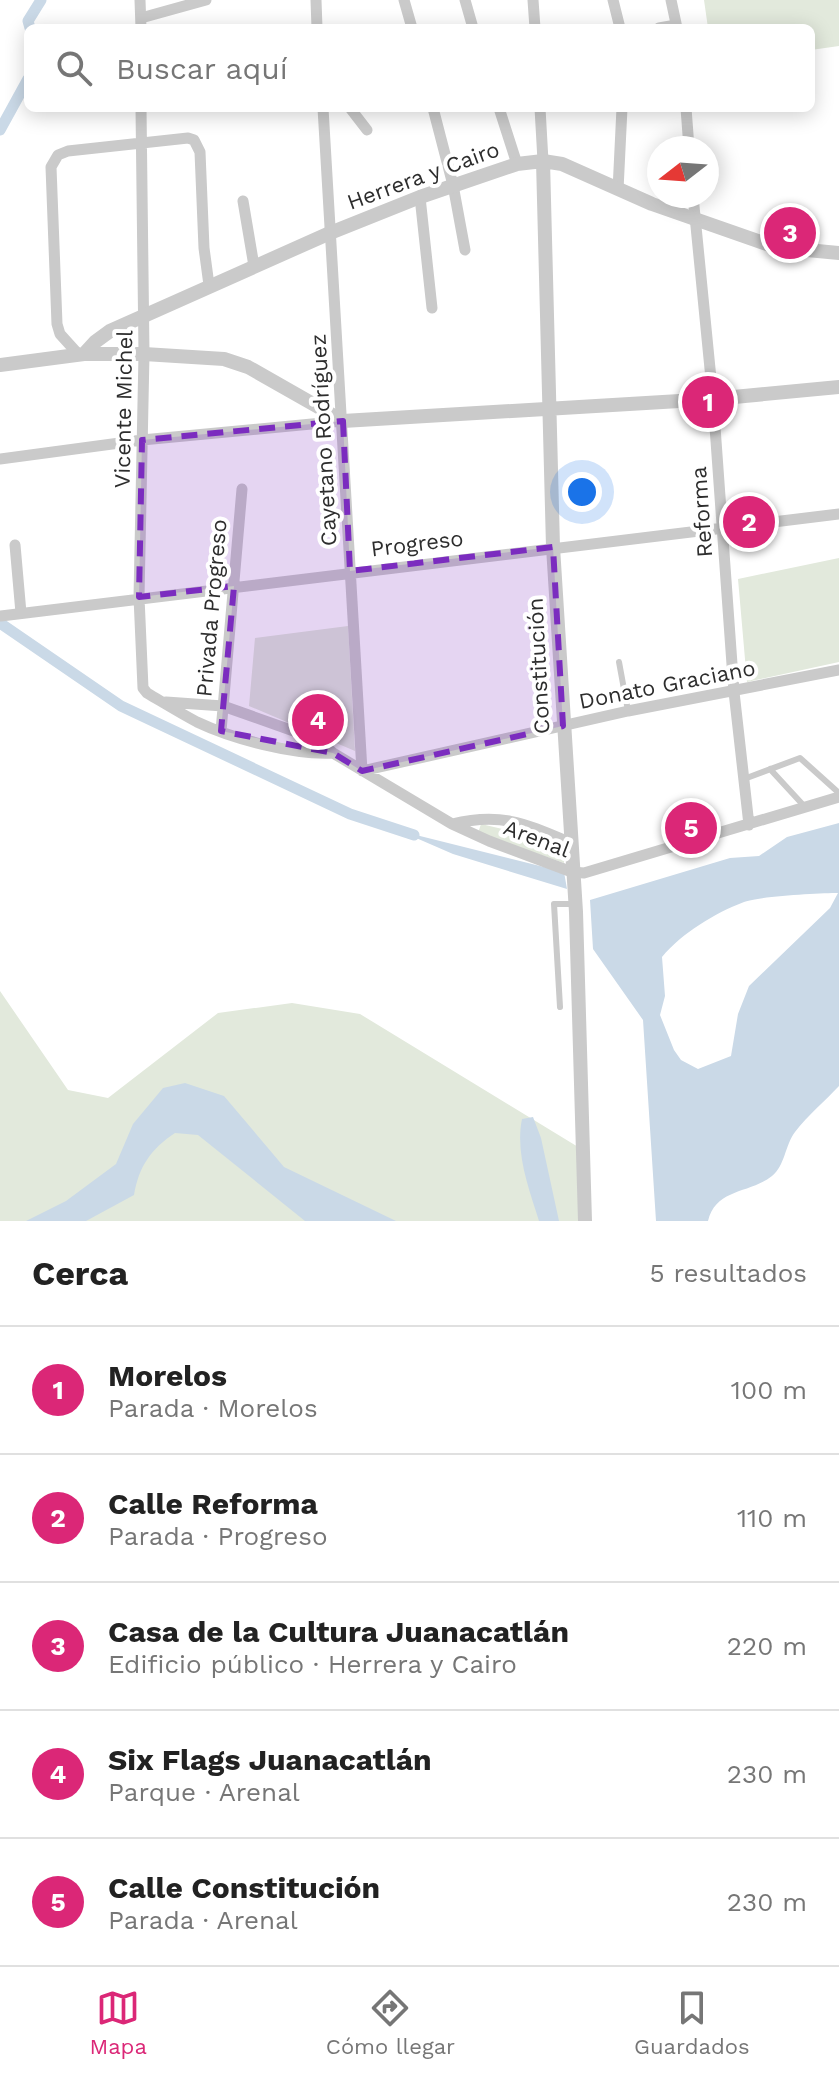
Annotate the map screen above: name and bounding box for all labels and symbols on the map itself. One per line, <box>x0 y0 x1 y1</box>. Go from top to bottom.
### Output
street label: Herrera y Cairo <box>344 136 503 215</box>
north arrow <box>647 136 719 208</box>
pin: 3 <box>764 203 816 263</box>
street label: Vicente Michel <box>110 330 137 488</box>
street label: Cayetano Rodríguez <box>305 333 342 547</box>
pin: 1 <box>682 372 734 432</box>
street label: Reforma <box>686 466 717 558</box>
your location <box>562 472 602 512</box>
pin: 2 <box>723 492 775 552</box>
street label: Privada Progreso <box>191 518 232 698</box>
street label: Progreso <box>369 525 465 562</box>
street label: Constitución <box>522 597 555 735</box>
street label: Donato Graciano <box>577 655 757 714</box>
pin: 4 <box>292 690 344 750</box>
pin: 5 <box>665 798 717 858</box>
street label: Arenal <box>500 814 574 863</box>

